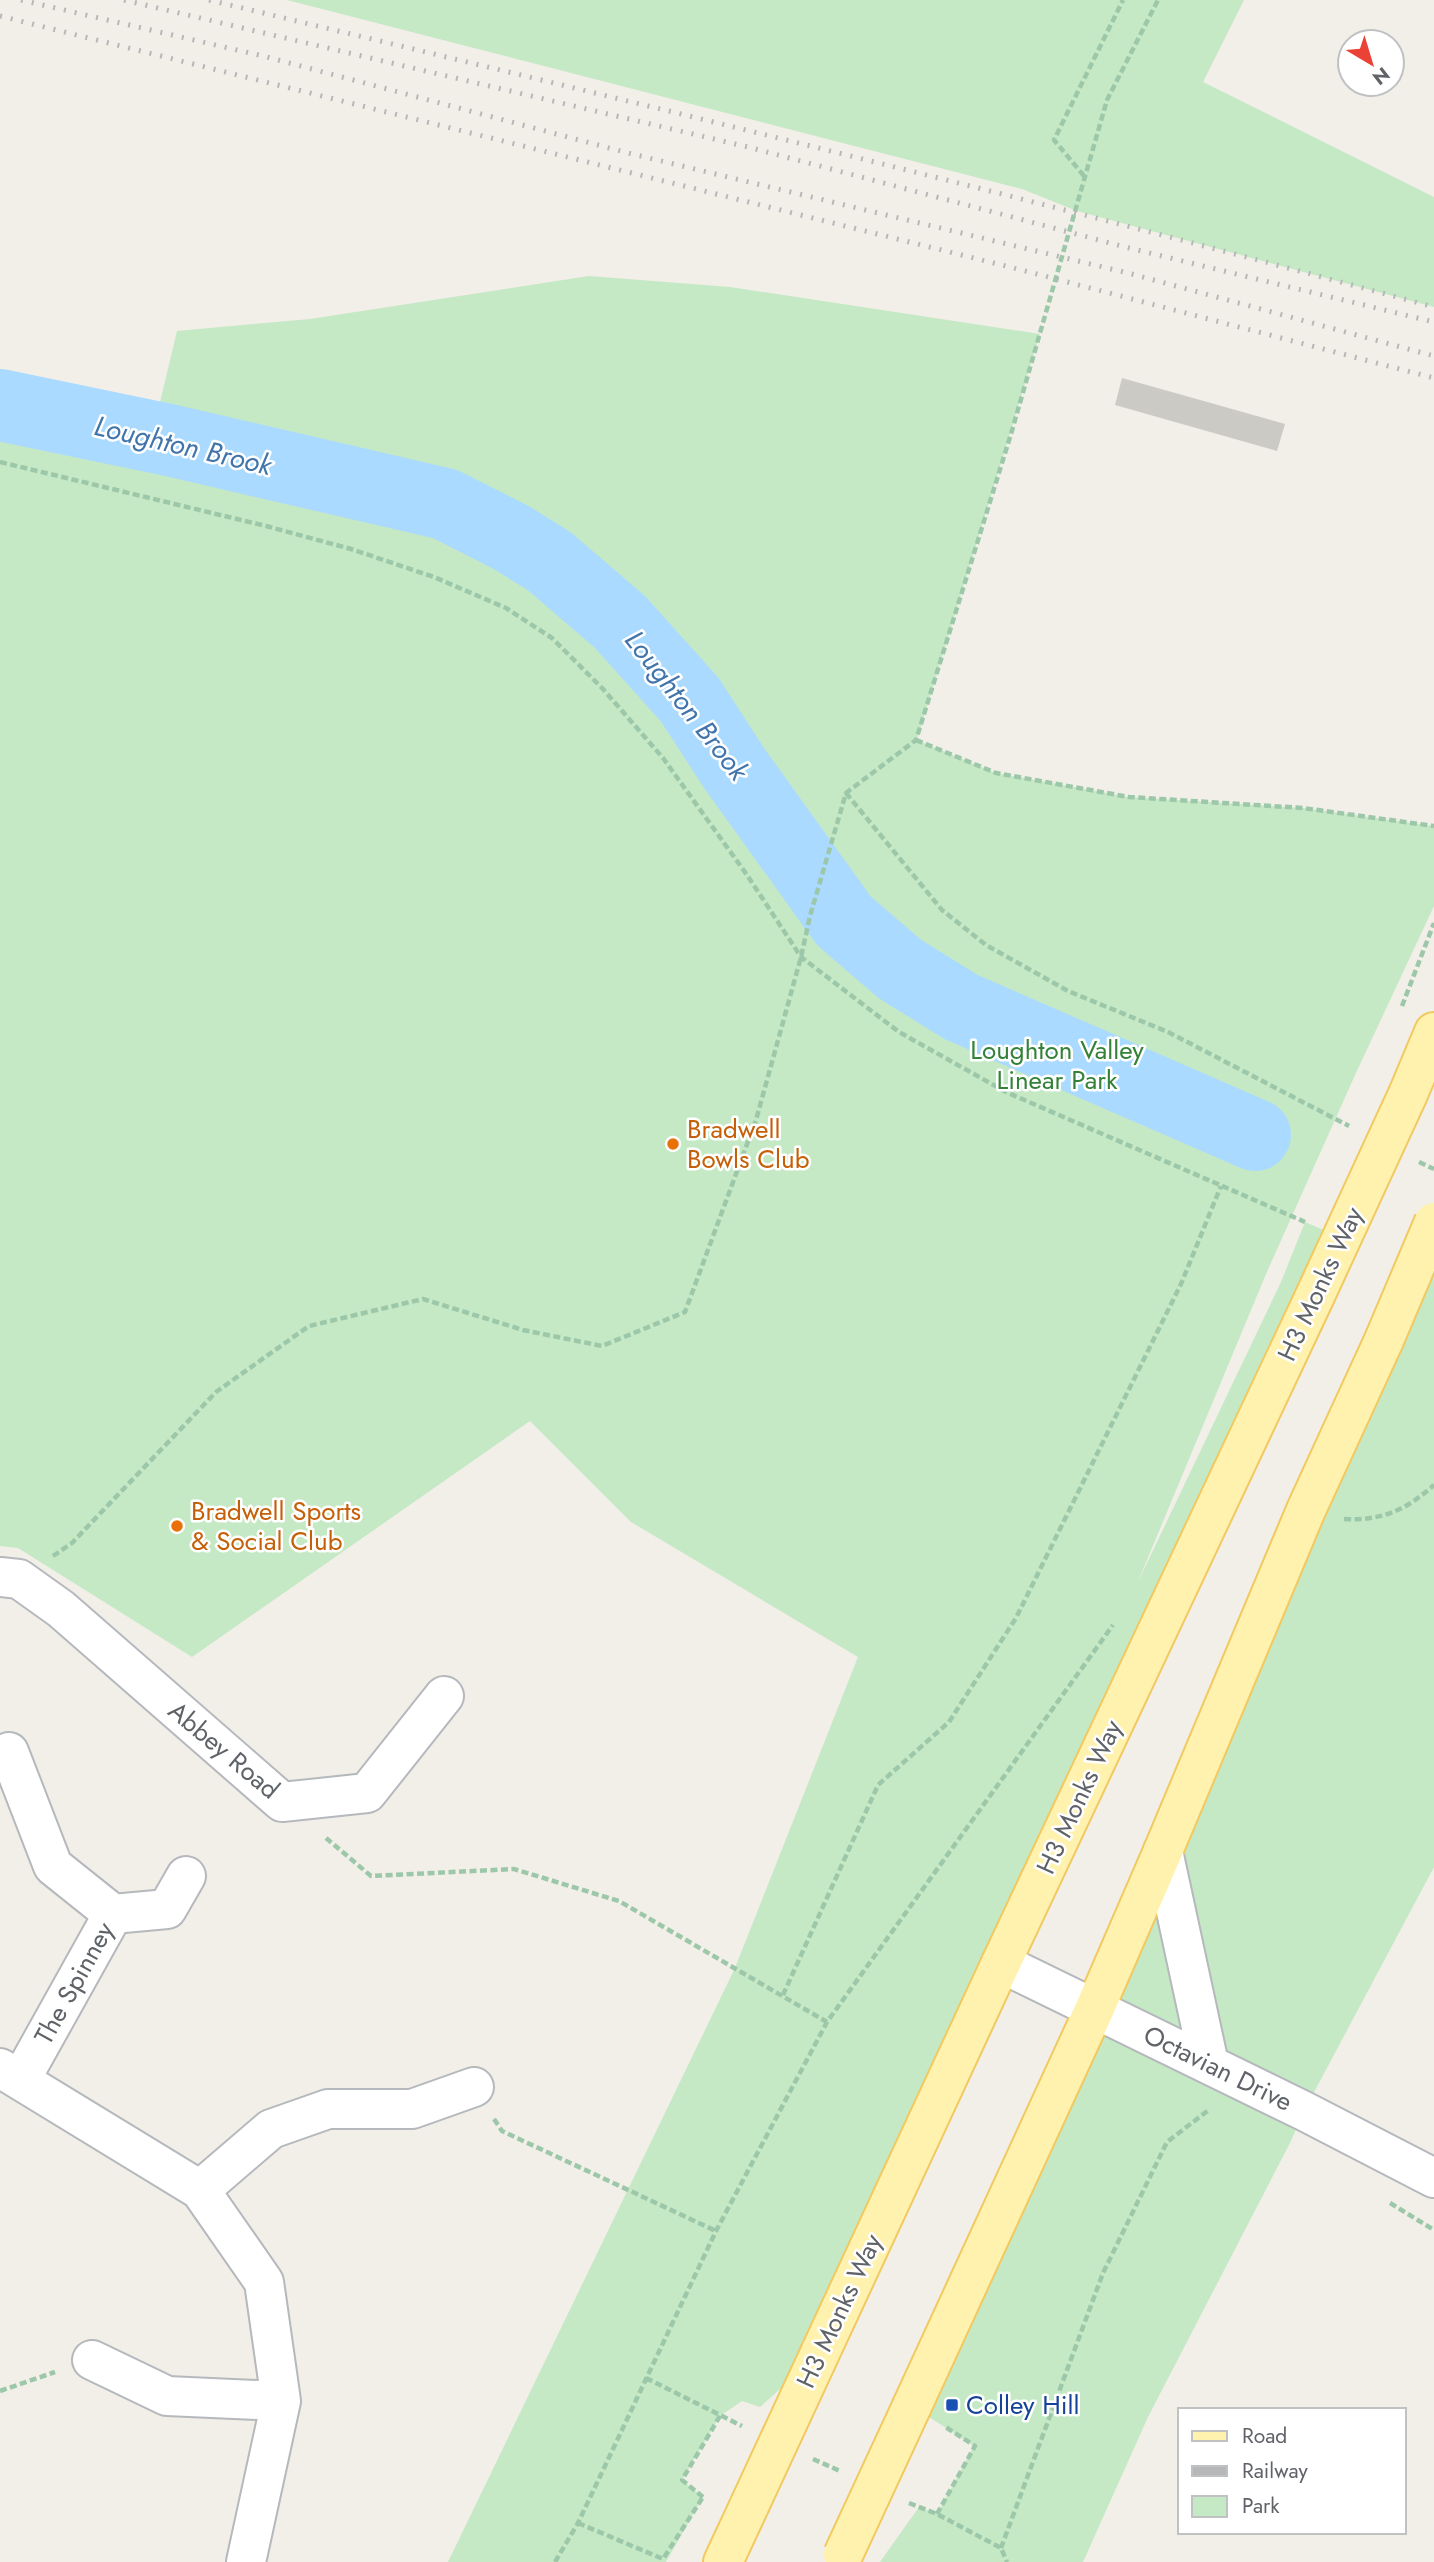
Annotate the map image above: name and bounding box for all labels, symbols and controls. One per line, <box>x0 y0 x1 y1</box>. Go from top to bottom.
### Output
north arrow <box>1336 28 1406 98</box>
text: N <box>1367 61 1395 91</box>
water label: Loughton Brook <box>90 405 277 486</box>
water label: Loughton Brook <box>615 621 759 790</box>
park label: Loughton Valley Linear Park <box>970 1031 1144 1099</box>
place label: Bradwell Bowls Club <box>687 1110 810 1178</box>
marker: Bradwell Bowls Club <box>665 1136 681 1152</box>
street label: H3 Monks Way <box>1268 1200 1373 1367</box>
place label: Bradwell Sports & Social Club <box>191 1492 361 1560</box>
marker: Bradwell Sports & Social Club <box>169 1518 185 1534</box>
street label: Abbey Road <box>160 1692 288 1808</box>
street label: H3 Monks Way <box>1027 1713 1132 1880</box>
street label: The Spinney <box>25 1914 123 2051</box>
street label: Octavian Drive <box>1137 2016 1299 2120</box>
street label: H3 Monks Way <box>787 2227 892 2394</box>
place label: Colley Hill <box>966 2386 1080 2424</box>
marker: Colley Hill <box>944 2397 960 2413</box>
legend <box>1178 2408 1406 2534</box>
text: Road <box>1242 2421 1287 2451</box>
text: Railway <box>1242 2456 1308 2486</box>
text: Park <box>1242 2491 1280 2521</box>

